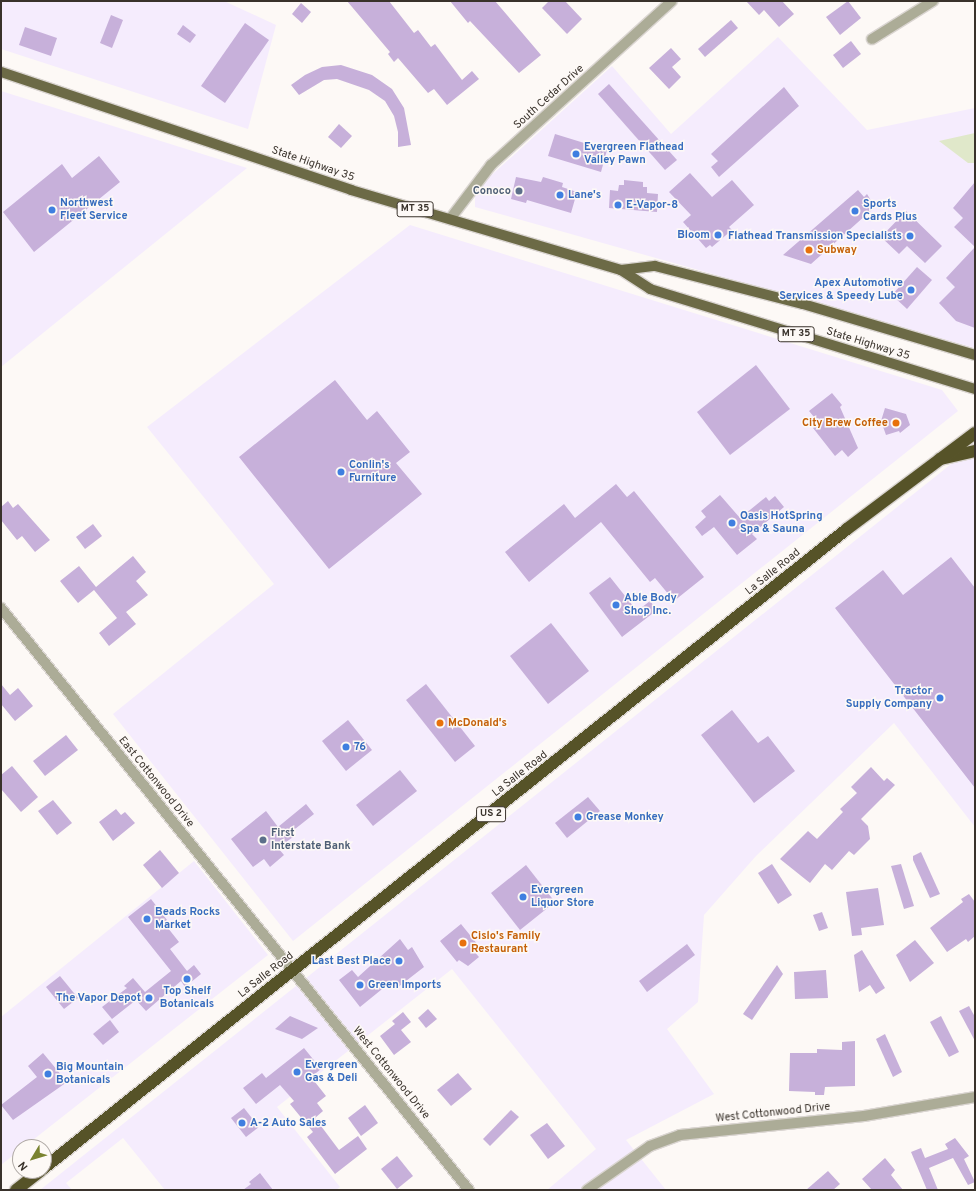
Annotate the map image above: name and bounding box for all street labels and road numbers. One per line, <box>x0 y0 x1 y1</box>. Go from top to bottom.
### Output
street label: South Cedar Drive <box>511 62 587 132</box>
street label: State Highway 35 <box>270 144 356 184</box>
road number: MT 35 <box>396 201 434 217</box>
street label: State Highway 35 <box>825 325 911 363</box>
road number: MT 35 <box>777 326 815 342</box>
street label: La Salle Road <box>743 546 803 598</box>
street label: East Cottonwood Drive <box>115 734 197 830</box>
street label: La Salle Road <box>490 748 550 800</box>
road number: US 2 <box>476 806 506 822</box>
street label: La Salle Road <box>236 949 296 1001</box>
street label: West Cottonwood Drive <box>350 1024 432 1122</box>
street label: West Cottonwood Drive <box>715 1100 831 1126</box>

